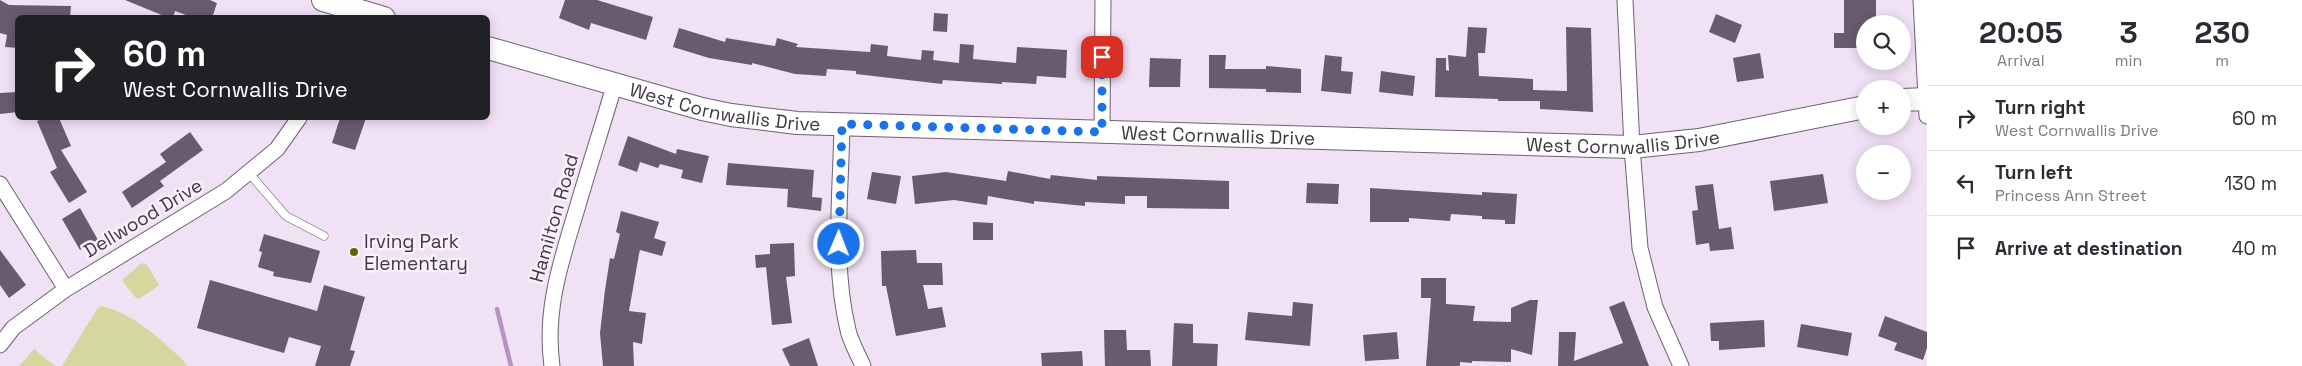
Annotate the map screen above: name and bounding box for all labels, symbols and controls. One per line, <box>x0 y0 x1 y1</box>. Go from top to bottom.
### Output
text: 20:05 <box>1979 13 2063 52</box>
text: 3 <box>2119 13 2138 52</box>
text: 230 <box>2194 13 2250 52</box>
map controls <box>1856 15 1911 200</box>
button: search <box>1856 15 1911 70</box>
text: 60 m <box>123 32 206 76</box>
icon: right <box>40 35 105 100</box>
pin <box>1081 36 1123 78</box>
icon: arrive <box>1088 43 1116 71</box>
text: Arrival <box>1997 50 2045 71</box>
text: min <box>2115 50 2142 71</box>
text: m <box>2215 50 2229 71</box>
text: West Cornwallis Drive <box>123 75 348 103</box>
street label: West Cornwallis Drive <box>627 77 821 136</box>
button: + <box>1856 80 1911 135</box>
text: Turn right <box>1995 95 2085 120</box>
icon: right <box>1952 104 1980 132</box>
text: 60 m <box>2232 106 2277 131</box>
street label: West Cornwallis Drive <box>1121 120 1316 150</box>
text: West Cornwallis Drive <box>1995 120 2158 141</box>
street label: West Cornwallis Drive <box>1526 124 1722 160</box>
button: − <box>1856 145 1911 200</box>
street label: Hamilton Road <box>524 151 584 285</box>
text: Turn left <box>1995 160 2073 185</box>
icon: left <box>1952 169 1980 197</box>
text: 130 m <box>2224 171 2277 196</box>
street label: Dellwood Drive <box>79 173 207 263</box>
text: Princess Ann Street <box>1995 185 2147 206</box>
position arrow <box>812 217 864 269</box>
place label: Irving Park Elementary <box>364 229 468 276</box>
icon: arrive <box>1952 234 1980 262</box>
text: Arrive at destination <box>1995 236 2183 261</box>
text: 40 m <box>2232 236 2277 261</box>
marker: Irving Park Elementary <box>348 246 360 258</box>

